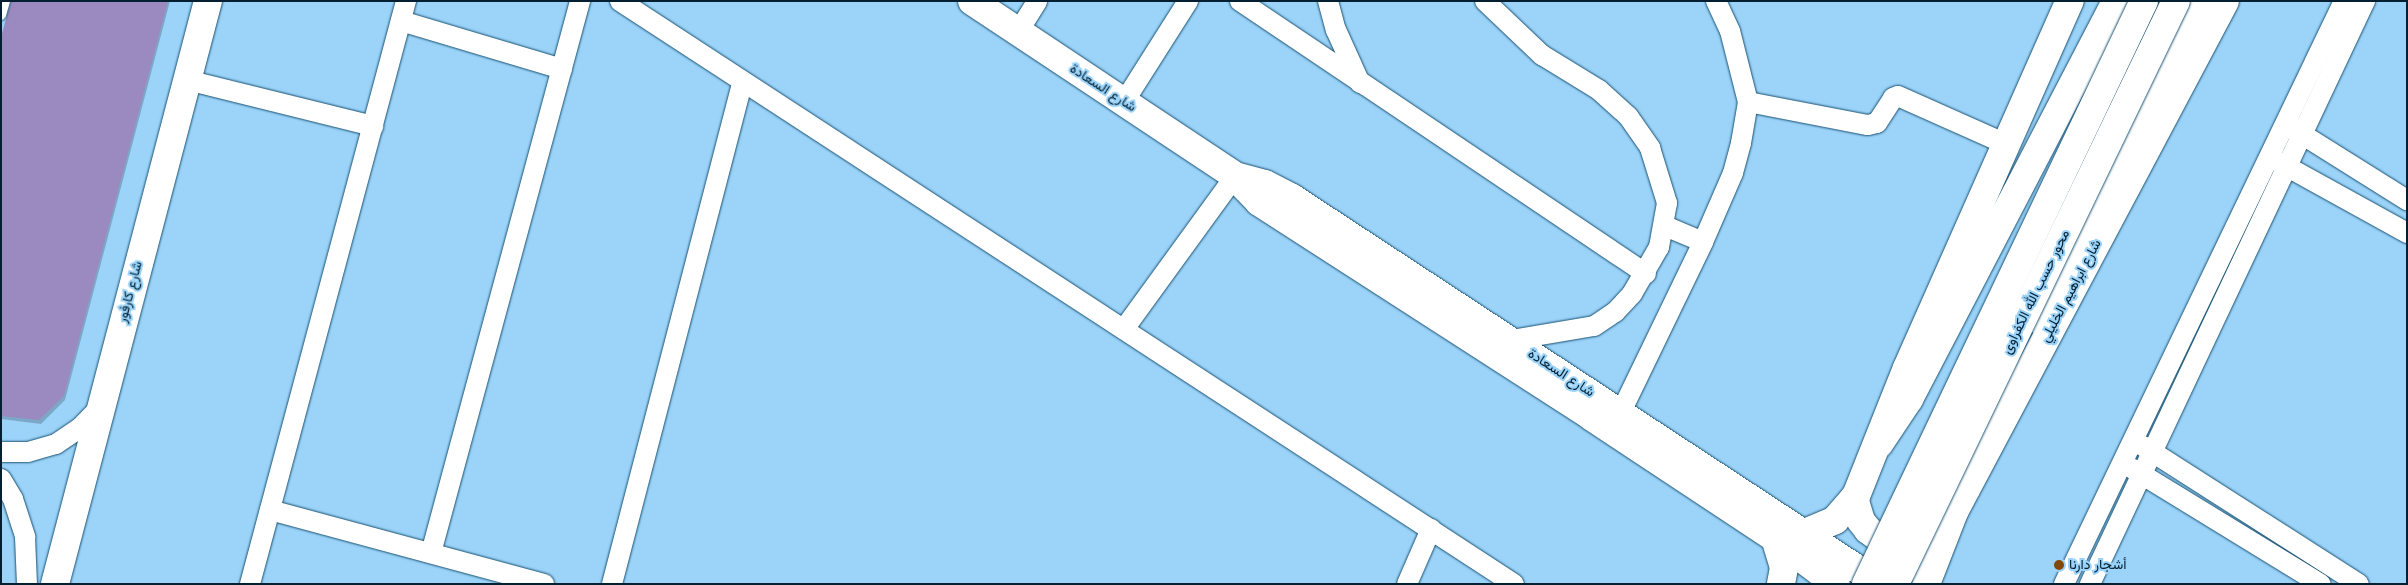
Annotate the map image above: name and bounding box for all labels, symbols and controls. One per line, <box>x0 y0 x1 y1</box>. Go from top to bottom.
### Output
street label: شارع السعادة <box>1067 60 1139 116</box>
street label: محور حسب الله الكفراوى <box>1999 227 2073 357</box>
street label: شارع ابراهيم الخليلي <box>2037 237 2105 345</box>
street label: شارع كارفور <box>114 259 146 325</box>
street label: شارع السعادة <box>1525 345 1597 401</box>
place label: أشجار دارنا <box>2069 557 2126 573</box>
marker: أشجار دارنا <box>2053 559 2065 571</box>

